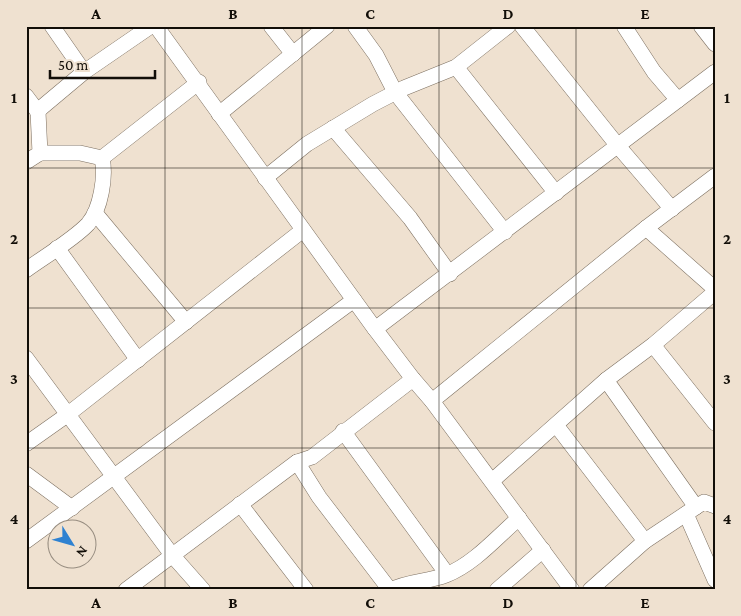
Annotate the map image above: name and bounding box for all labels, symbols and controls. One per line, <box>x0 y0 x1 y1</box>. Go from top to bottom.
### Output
text: A <box>90 5 101 22</box>
text: B <box>228 5 238 22</box>
text: C <box>365 5 375 22</box>
text: D <box>502 5 514 22</box>
text: E <box>640 5 650 22</box>
scale bar <box>50 48 155 80</box>
text: 50 m <box>58 57 88 73</box>
text: 1 <box>11 89 17 106</box>
text: 1 <box>724 89 730 106</box>
text: 2 <box>10 230 18 247</box>
text: 2 <box>723 230 731 247</box>
text: 3 <box>10 370 18 387</box>
text: 3 <box>723 370 731 387</box>
text: 4 <box>10 510 19 527</box>
text: 4 <box>723 510 732 527</box>
north arrow <box>48 518 98 568</box>
text: N <box>73 543 92 561</box>
text: A <box>90 594 101 611</box>
text: B <box>228 594 238 611</box>
text: C <box>365 594 375 611</box>
text: D <box>502 594 514 611</box>
text: E <box>640 594 650 611</box>

